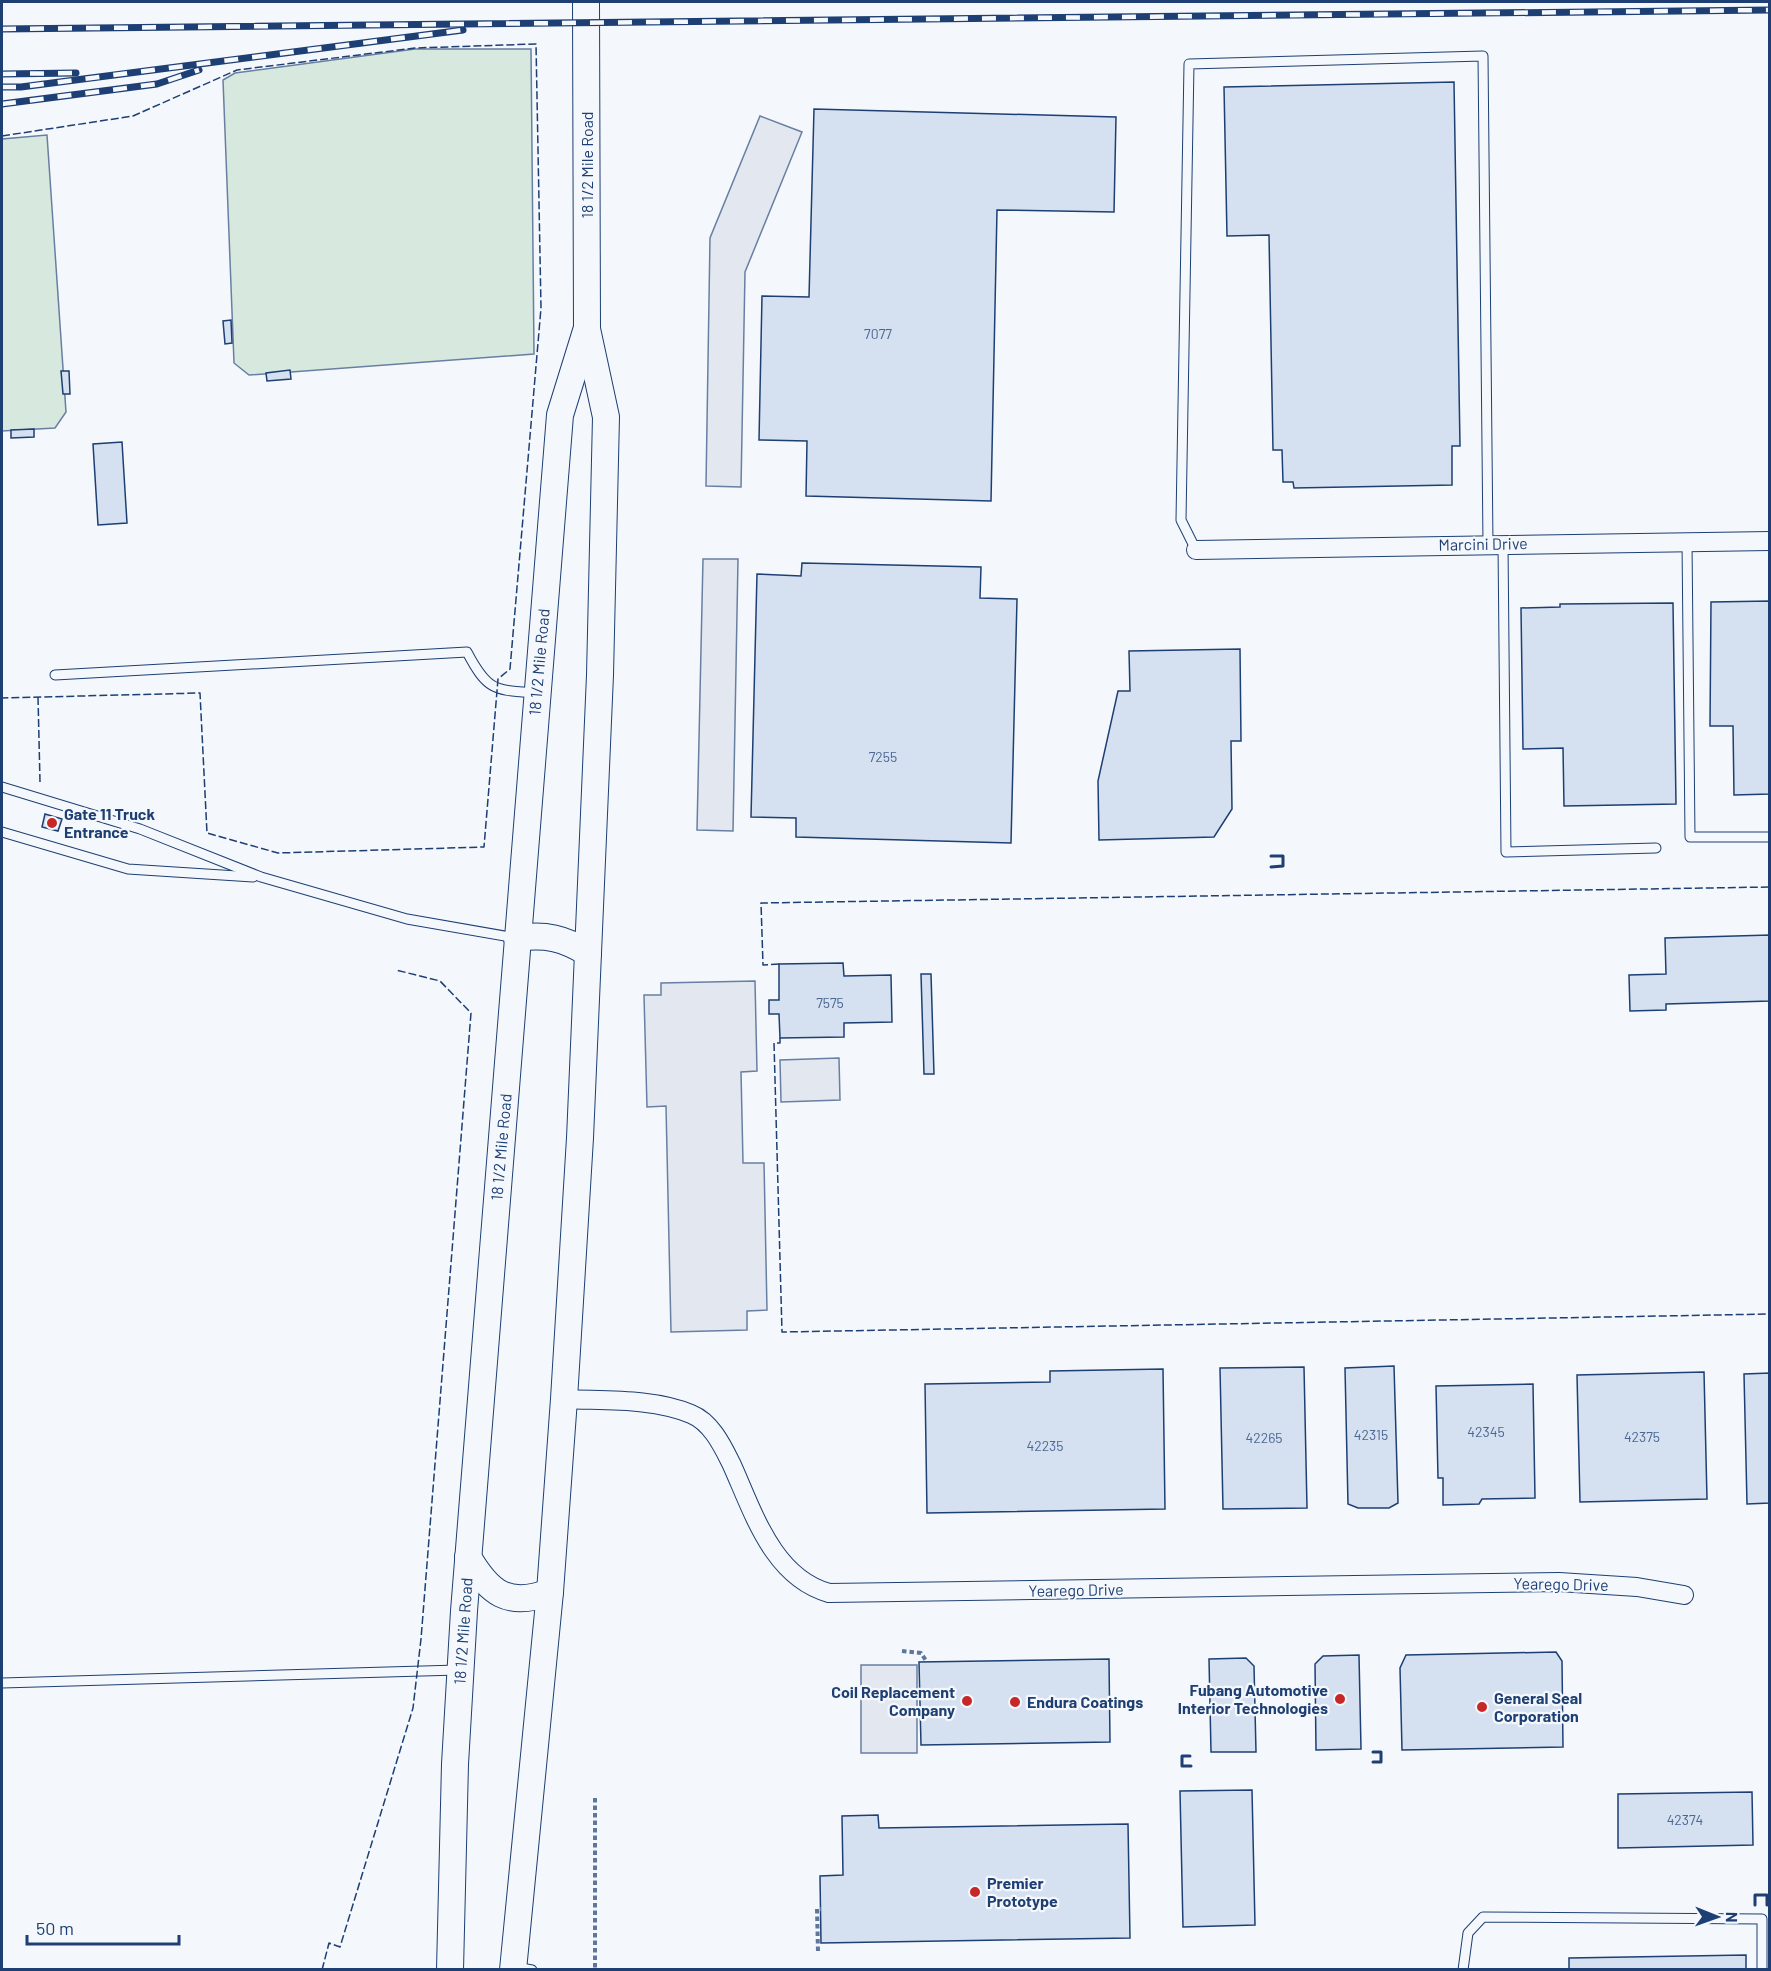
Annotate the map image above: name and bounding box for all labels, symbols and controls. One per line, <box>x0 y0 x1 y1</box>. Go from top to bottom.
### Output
street label: 18 1/2 Mile Road <box>577 111 596 219</box>
house number: 7077 <box>864 325 892 342</box>
street label: Marcini Drive <box>1438 533 1528 554</box>
street label: 18 1/2 Mile Road <box>524 608 553 716</box>
house number: 7255 <box>869 748 897 765</box>
place label: Gate 11 Truck Entrance <box>64 804 155 841</box>
marker: Gate 11 Truck Entrance <box>45 816 59 830</box>
house number: 7575 <box>816 994 844 1011</box>
street label: 18 1/2 Mile Road <box>486 1093 515 1201</box>
house number: 42345 <box>1467 1423 1505 1440</box>
house number: 42315 <box>1354 1426 1388 1443</box>
house number: 42375 <box>1624 1428 1660 1445</box>
house number: 42265 <box>1245 1429 1283 1446</box>
house number: 42235 <box>1026 1437 1064 1454</box>
street label: Yearego Drive <box>1513 1573 1609 1594</box>
street label: 18 1/2 Mile Road <box>449 1577 476 1685</box>
street label: Yearego Drive <box>1028 1579 1124 1600</box>
place label: Fubang Automotive Interior Technologies <box>1178 1680 1328 1717</box>
place label: Coil Replacement Company <box>831 1682 955 1719</box>
place label: General Seal Corporation <box>1494 1688 1582 1725</box>
place label: Endura Coatings <box>1027 1692 1143 1711</box>
marker: Fubang Automotive Interior Technologies <box>1333 1692 1347 1706</box>
marker: Coil Replacement Company <box>960 1694 974 1708</box>
marker: Endura Coatings <box>1008 1695 1022 1709</box>
marker: General Seal Corporation <box>1475 1700 1489 1714</box>
house number: 42374 <box>1667 1811 1703 1828</box>
place label: Premier Prototype <box>987 1873 1058 1910</box>
marker: Premier Prototype <box>968 1885 982 1899</box>
north arrow <box>1687 1887 1747 1947</box>
scale bar <box>27 1908 178 1946</box>
text: N <box>1723 1912 1742 1923</box>
text: 50 m <box>36 1917 74 1939</box>

